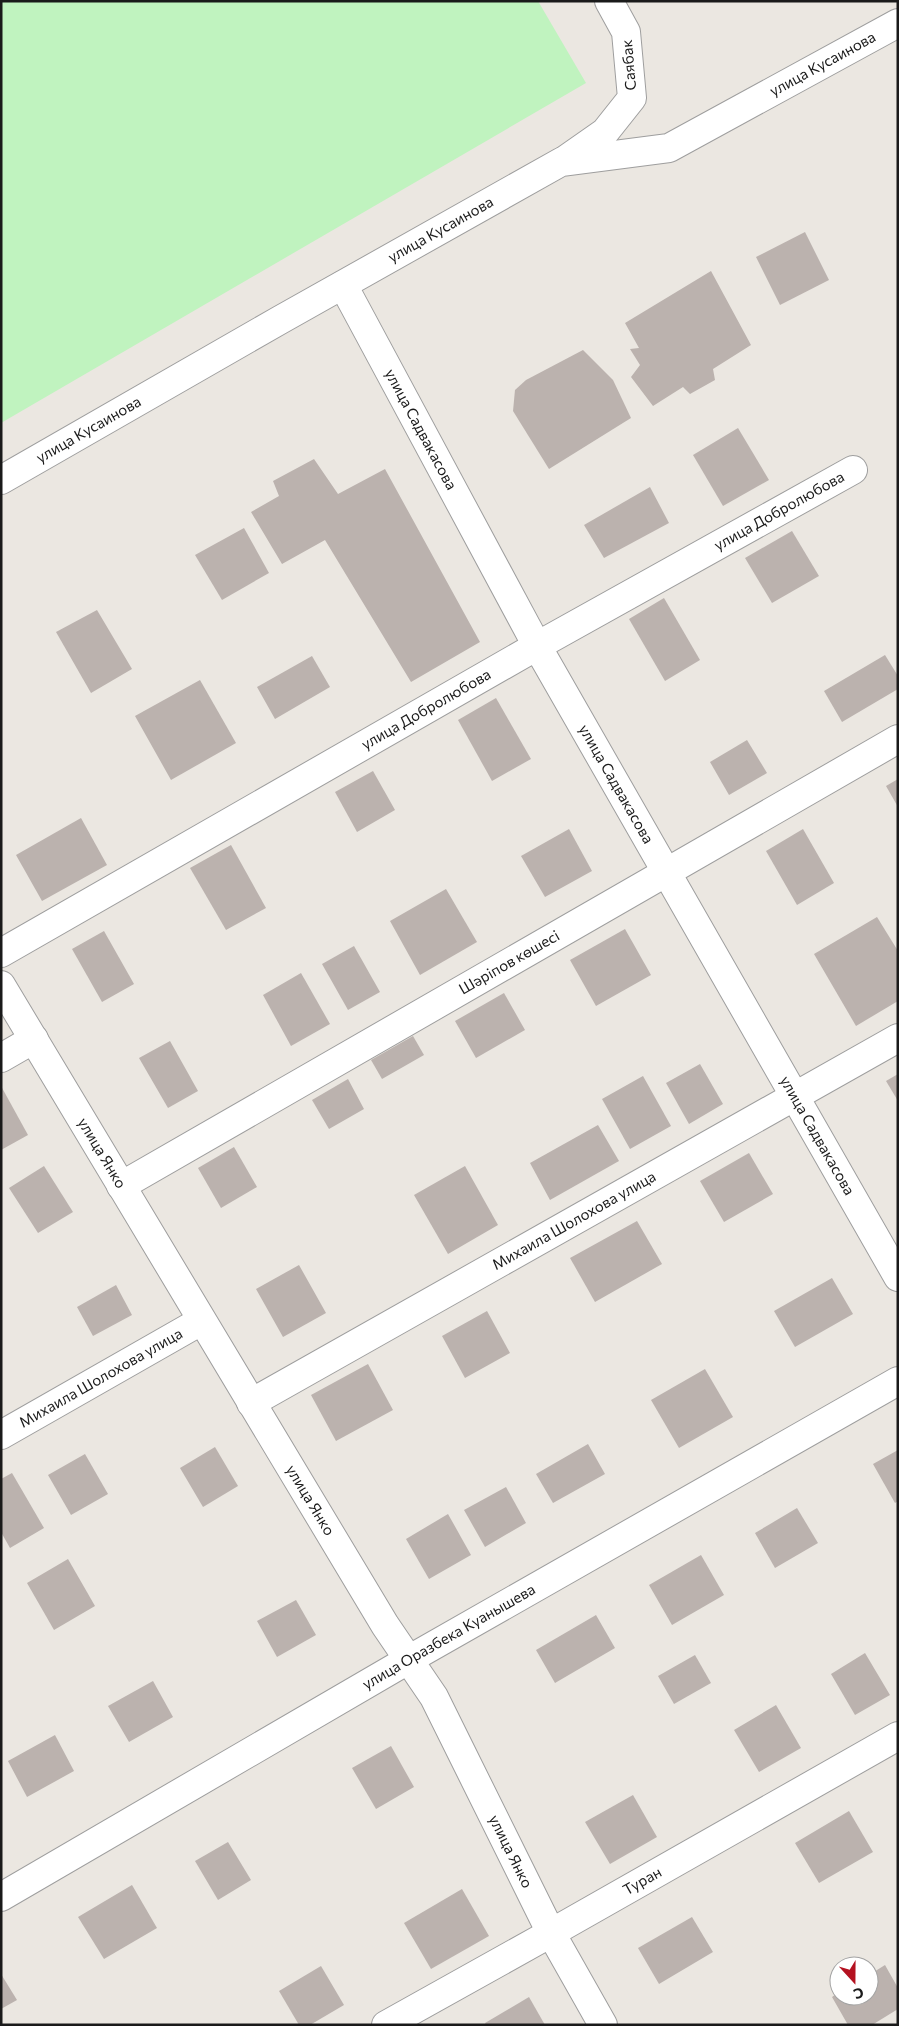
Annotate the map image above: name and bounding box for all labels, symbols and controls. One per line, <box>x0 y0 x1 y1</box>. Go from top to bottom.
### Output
street label: улица Кусаинова <box>766 27 878 99</box>
street label: Саябак <box>617 39 639 91</box>
street label: улица Кусаинова <box>384 192 496 266</box>
street label: улица Садвакасова <box>382 365 461 492</box>
street label: улица Кусаинова <box>32 392 144 466</box>
street label: улица Добролюбова <box>711 467 847 554</box>
street label: улица Добролюбова <box>358 664 494 753</box>
street label: улица Садвакасова <box>576 721 658 847</box>
street label: Шәріпов көшесі <box>455 926 562 998</box>
street label: улица Садвакасова <box>777 1072 859 1198</box>
street label: улица Янко <box>75 1114 131 1191</box>
street label: Михаила Шолохова улица <box>489 1167 659 1273</box>
street label: Михаила Шолохова улица <box>16 1324 185 1431</box>
street label: улица Янко <box>283 1461 339 1538</box>
street label: улица Оразбека Куанышева <box>359 1579 538 1693</box>
street label: улица Янко <box>486 1812 537 1891</box>
street label: Туран <box>619 1862 664 1898</box>
north arrow <box>829 1956 879 2006</box>
text: С <box>851 1984 866 2003</box>

